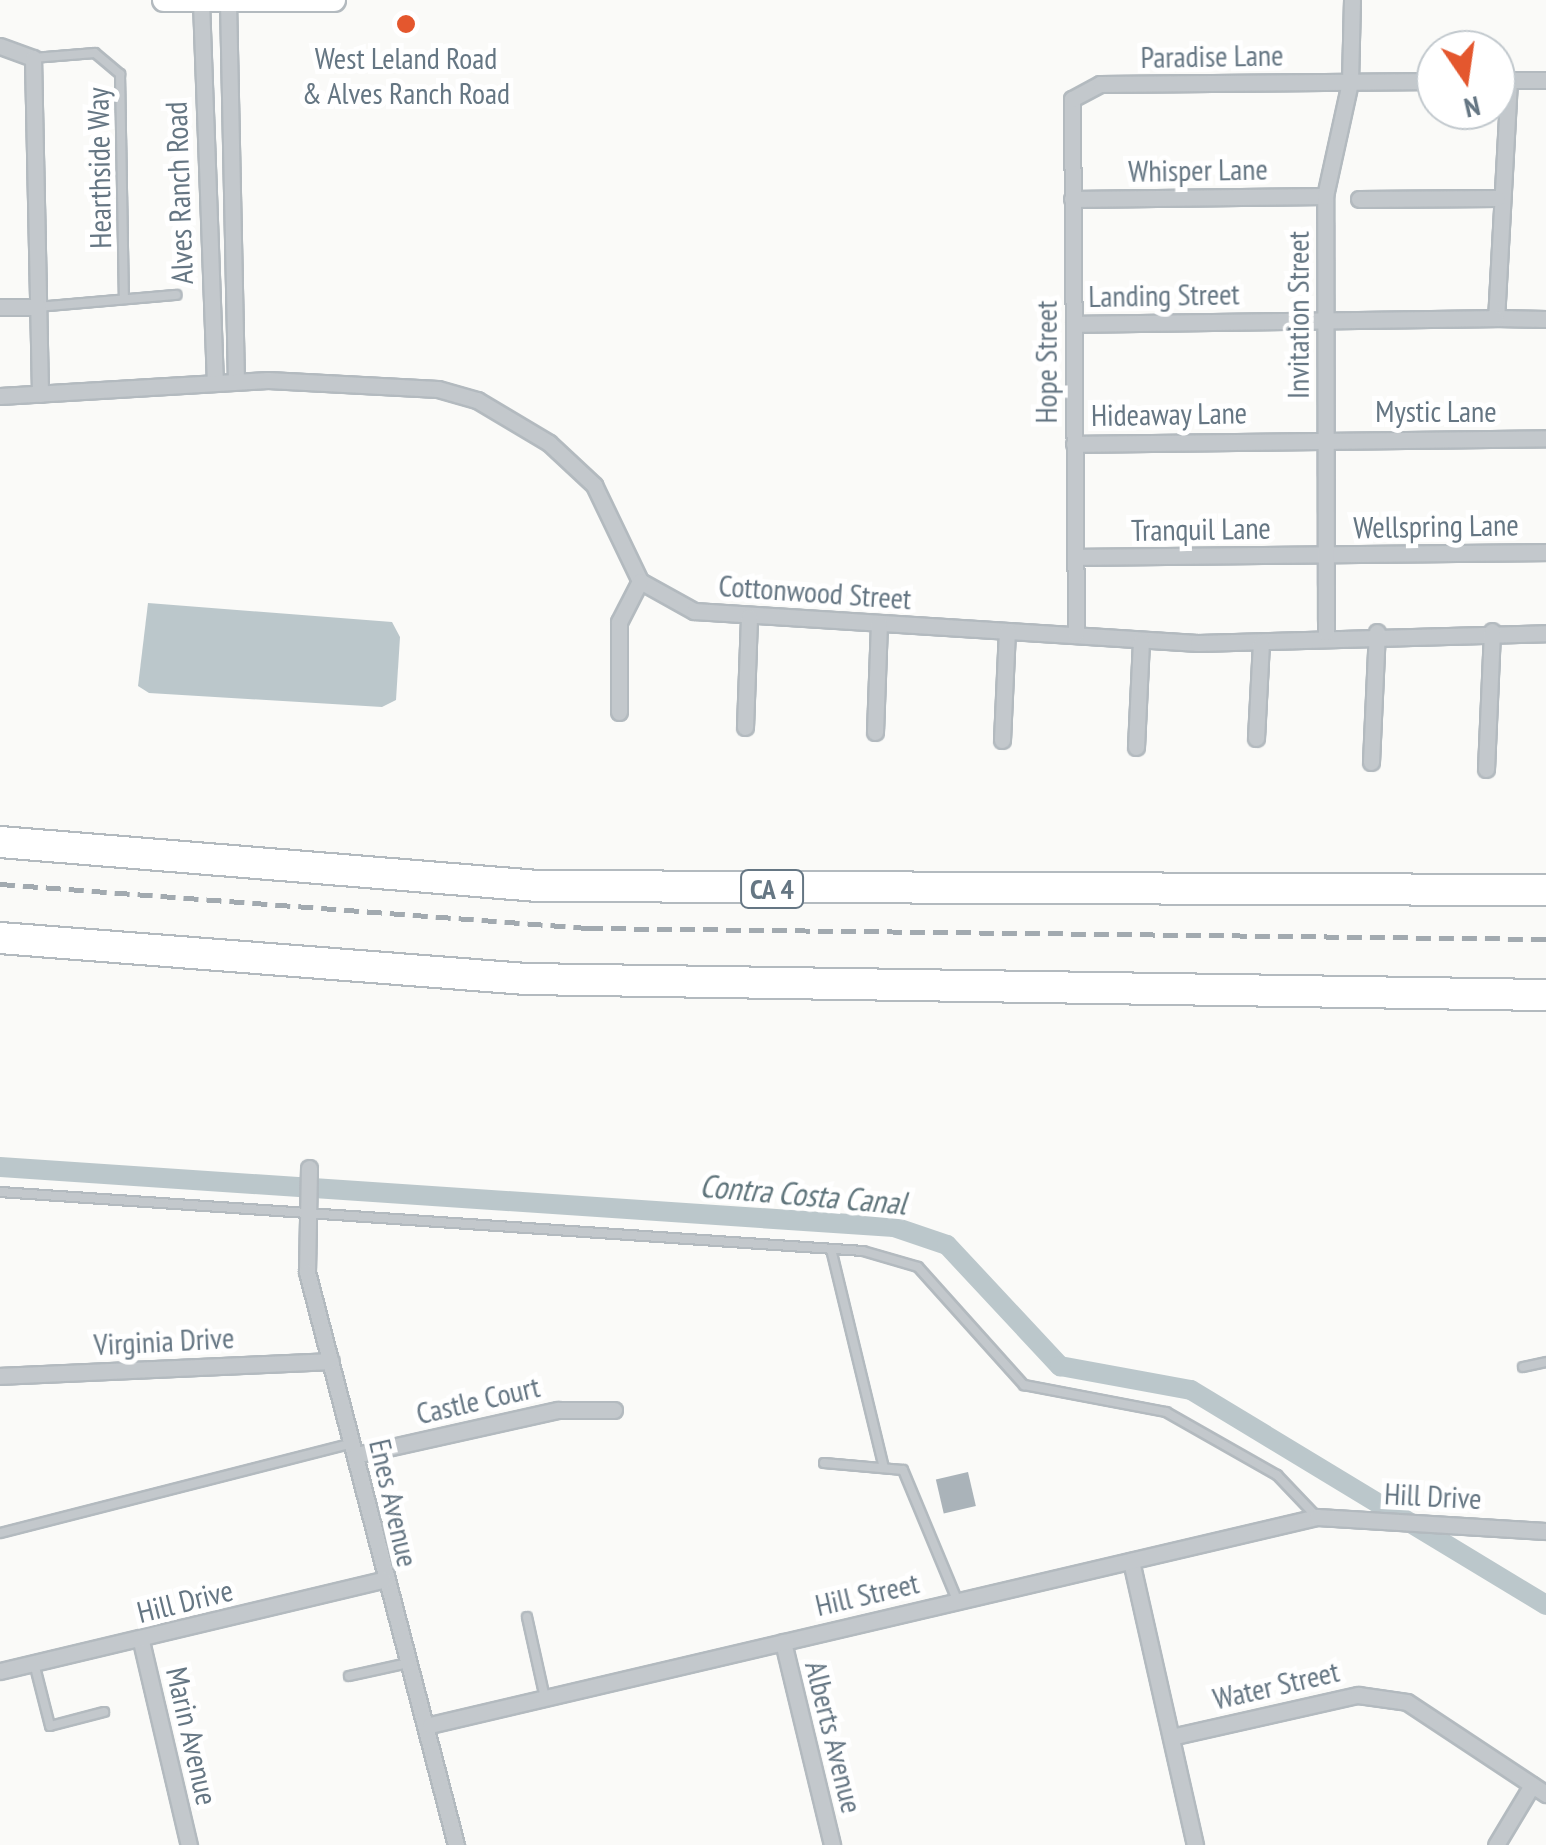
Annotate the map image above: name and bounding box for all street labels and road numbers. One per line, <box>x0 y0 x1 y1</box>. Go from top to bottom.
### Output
street label: Paradise Lane <box>1140 37 1284 75</box>
street label: Hearthside Way <box>80 87 118 249</box>
street label: Alves Ranch Road <box>158 101 200 285</box>
street label: Whisper Lane <box>1128 151 1268 189</box>
street label: Invitation Street <box>1280 231 1316 399</box>
street label: Landing Street <box>1088 276 1240 314</box>
street label: Hope Street <box>1028 301 1064 423</box>
street label: Mystic Lane <box>1375 393 1497 429</box>
street label: Hideaway Lane <box>1090 395 1248 433</box>
street label: Wellspring Lane <box>1353 507 1519 545</box>
street label: Tranquil Lane <box>1131 510 1271 548</box>
street label: Cottonwood Street <box>717 567 913 617</box>
road number: CA 4 <box>740 866 804 912</box>
street label: Virginia Drive <box>93 1319 235 1363</box>
street label: Castle Court <box>413 1368 543 1432</box>
street label: Enes Avenue <box>362 1435 426 1571</box>
street label: Hill Drive <box>1383 1475 1483 1517</box>
street label: Hill Street <box>812 1565 922 1623</box>
street label: Hill Drive <box>133 1572 237 1630</box>
street label: Water Street <box>1209 1653 1343 1717</box>
street label: Alberts Avenue <box>798 1657 870 1817</box>
street label: Marin Avenue <box>159 1663 225 1809</box>

